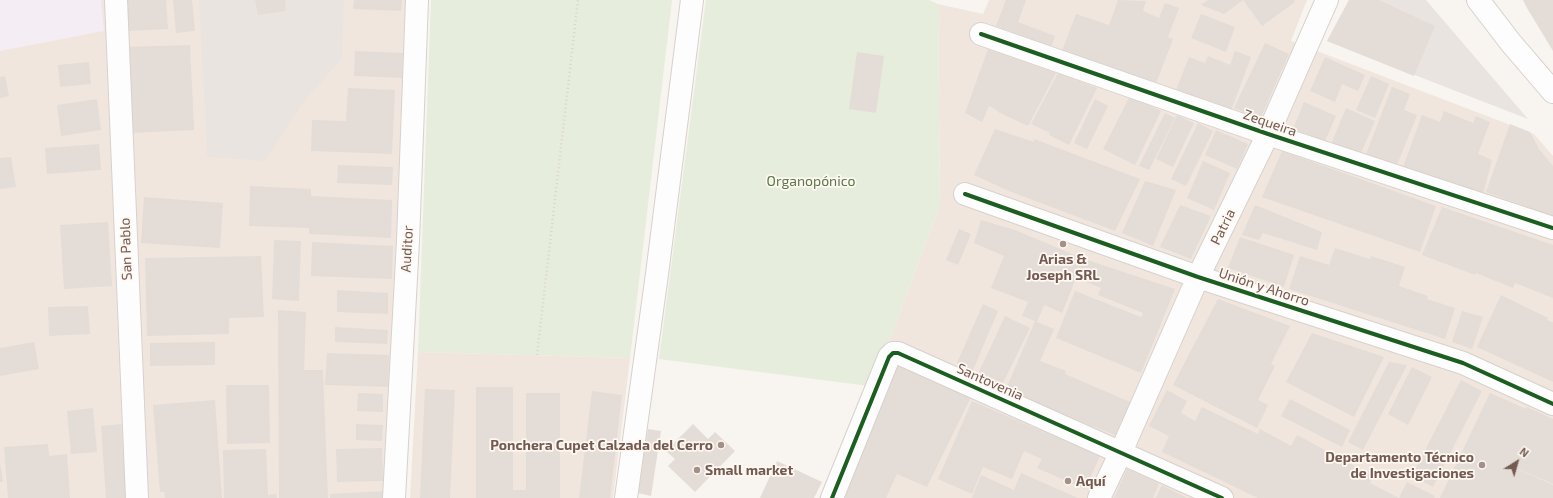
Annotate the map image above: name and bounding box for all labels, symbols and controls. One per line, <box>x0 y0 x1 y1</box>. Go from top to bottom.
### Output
street label: Zequeira <box>1241 106 1299 140</box>
park label: Organopónico <box>767 173 855 189</box>
street label: Patria <box>1207 206 1239 248</box>
street label: San Pablo <box>117 217 135 281</box>
street label: Auditor <box>397 225 417 273</box>
marker: Arias & Joseph SRL <box>1058 239 1068 249</box>
place label: Arias & Joseph SRL <box>1026 251 1100 284</box>
street label: Unión y Ahorro <box>1216 264 1312 310</box>
street label: Santovenia <box>954 360 1026 404</box>
place label: Ponchera Cupet Calzada del Cerro <box>490 437 713 453</box>
marker: Ponchera Cupet Calzada del Cerro <box>716 440 726 450</box>
north arrow <box>1497 442 1537 482</box>
text: N <box>1517 444 1532 460</box>
place label: Departamento Técnico de Investigaciones <box>1325 449 1474 482</box>
marker: Departamento Técnico de Investigaciones <box>1477 460 1487 470</box>
place label: Small market <box>705 462 793 478</box>
marker: Small market <box>692 465 702 475</box>
place label: Aquí <box>1076 473 1106 489</box>
marker: Aquí <box>1063 476 1073 486</box>

